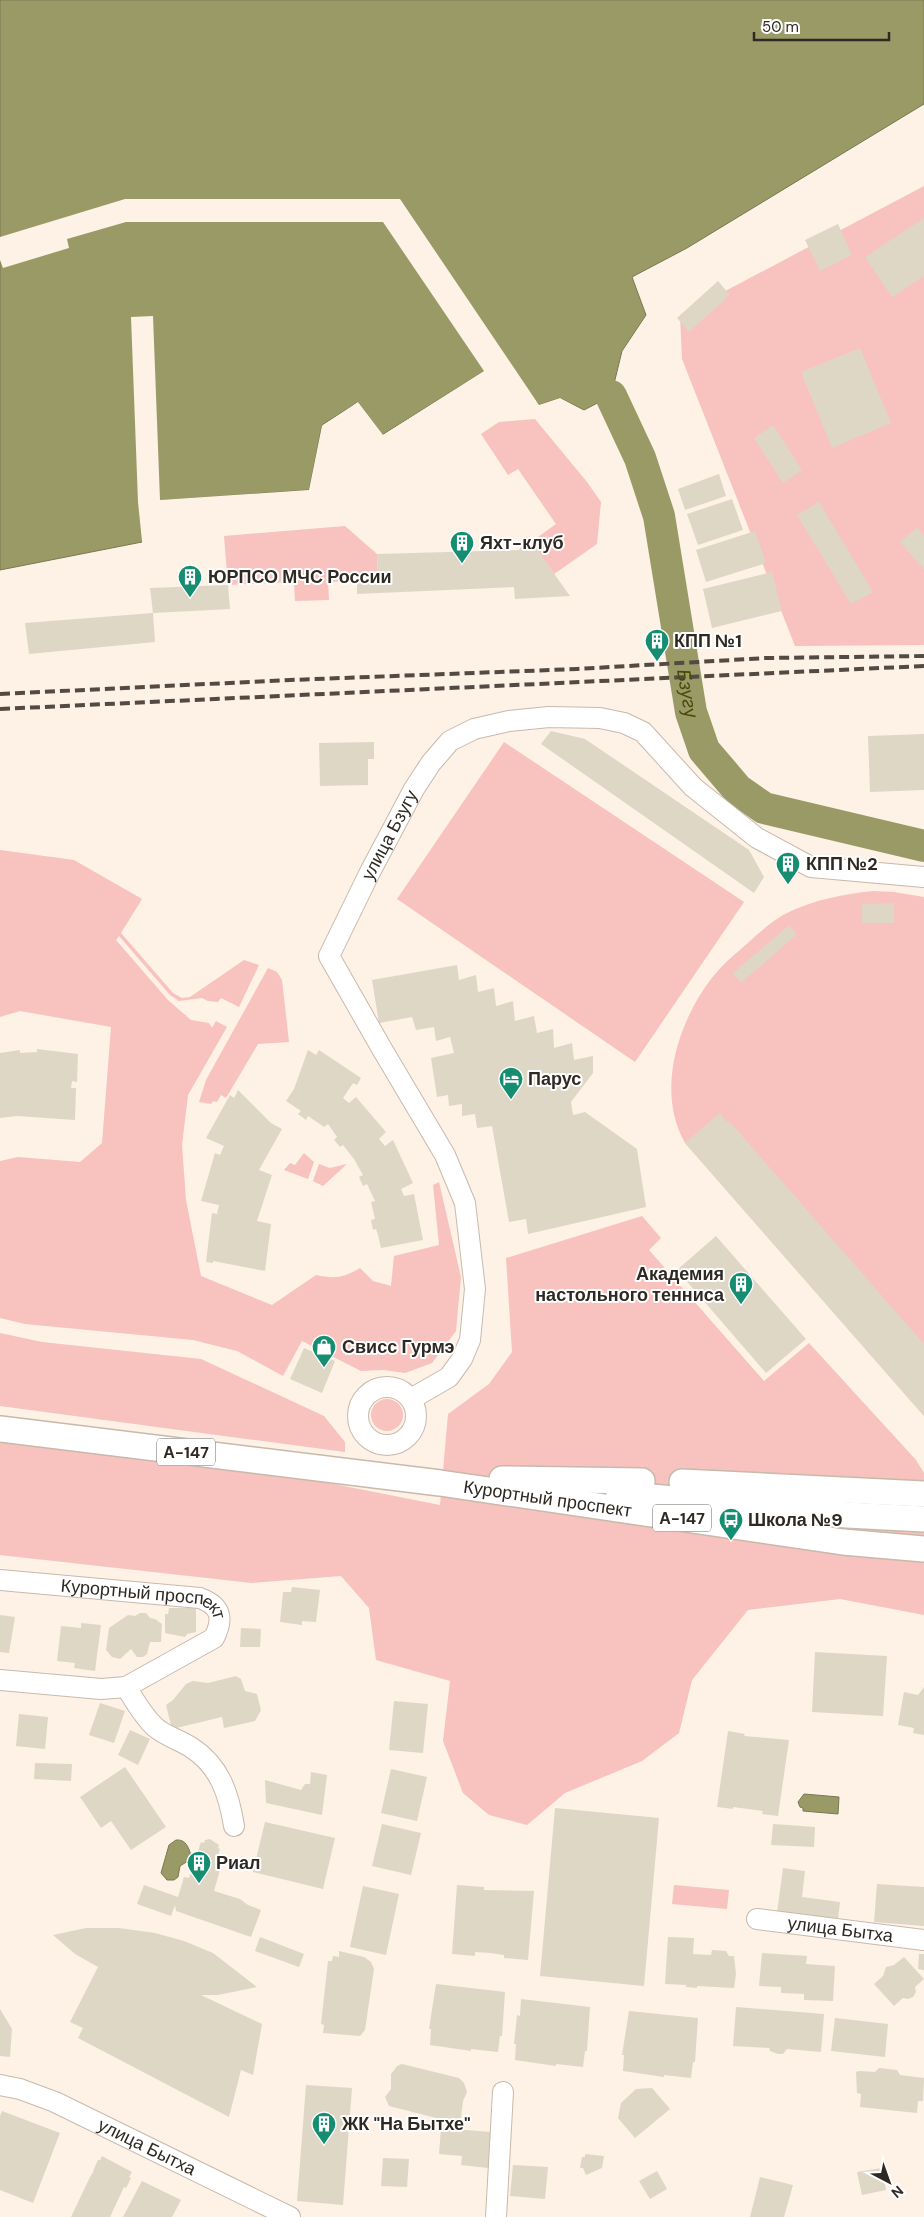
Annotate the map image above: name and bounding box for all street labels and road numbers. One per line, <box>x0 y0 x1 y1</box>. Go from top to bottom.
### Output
street label: улица Бзугу <box>356 786 423 884</box>
road number: А-147 <box>157 1438 215 1465</box>
street label: Курортный проспект <box>462 1475 633 1523</box>
road number: А-147 <box>653 1505 711 1532</box>
street label: Курортный проспект <box>60 1574 232 1621</box>
street label: улица Бытха <box>786 1911 895 1948</box>
street label: улица Бытха <box>94 2113 201 2181</box>

